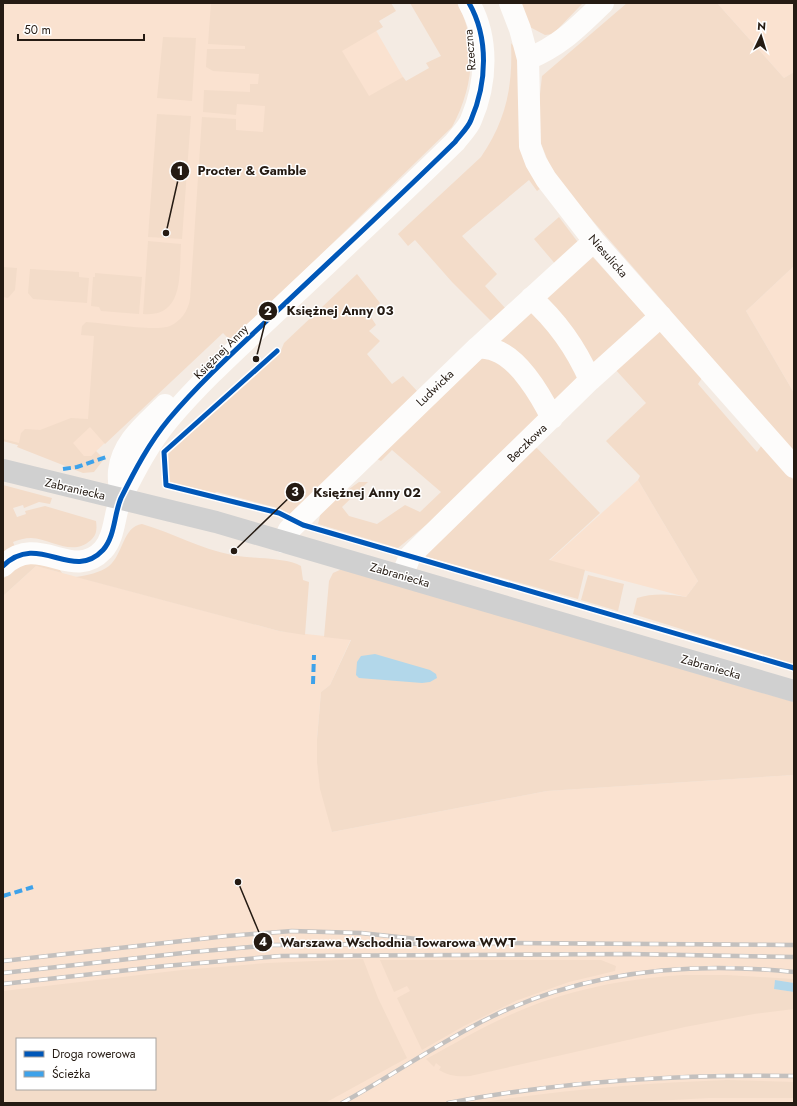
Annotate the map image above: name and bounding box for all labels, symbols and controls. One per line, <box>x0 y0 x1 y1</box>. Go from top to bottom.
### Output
scale bar <box>18 16 144 42</box>
north arrow <box>741 16 781 56</box>
text: N <box>757 18 767 34</box>
text: 50 m <box>24 21 51 39</box>
street label: Rzeczna <box>459 28 481 71</box>
callout: Procter & Gamble <box>170 158 315 183</box>
text: Procter & Gamble <box>198 161 307 180</box>
text: 1 <box>177 162 183 180</box>
street label: Niesulicka <box>584 230 632 282</box>
callout: Księżnej Anny 03 <box>258 298 401 323</box>
text: Księżnej Anny 03 <box>287 301 394 320</box>
text: 2 <box>264 302 272 320</box>
street label: Księżnej Anny <box>189 320 253 384</box>
street label: Ludwicka <box>412 365 458 411</box>
street label: Beczkowa <box>503 419 551 467</box>
street label: Zabraniecka <box>43 473 107 505</box>
callout: Księżnej Anny 02 <box>285 479 429 504</box>
text: 3 <box>291 483 299 501</box>
text: Księżnej Anny 02 <box>313 483 421 502</box>
street label: Zabraniecka <box>368 558 432 592</box>
street label: Zabraniecka <box>679 650 743 684</box>
callout: Warszawa Wschodnia Towarowa WWT <box>253 930 524 955</box>
text: 4 <box>259 933 267 951</box>
text: Warszawa Wschodnia Towarowa WWT <box>281 933 516 952</box>
legend <box>16 1038 156 1090</box>
text: Droga rowerowa <box>52 1045 136 1063</box>
text: Ścieżka <box>52 1065 90 1083</box>

